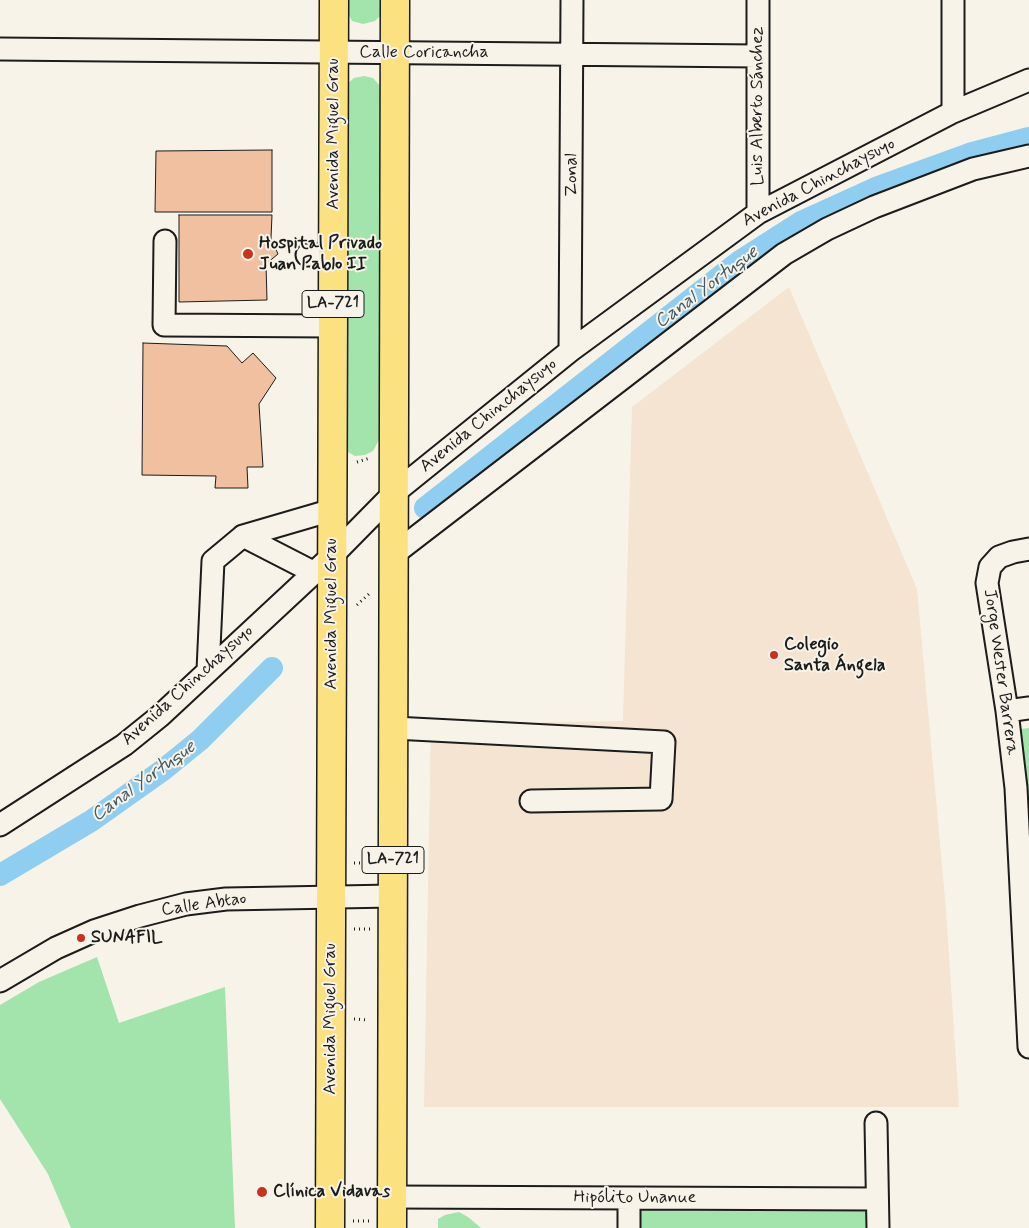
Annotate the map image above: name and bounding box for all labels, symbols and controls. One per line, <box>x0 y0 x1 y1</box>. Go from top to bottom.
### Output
street label: Luis Alberto Sánchez <box>747 26 769 186</box>
street label: Calle Coricancha <box>359 42 489 64</box>
street label: Avenida Miguel Grau <box>323 58 345 210</box>
street label: Avenida Chinchaysuyo <box>739 134 899 232</box>
street label: Zonal <box>561 153 583 197</box>
place label: Hospital Privado Juan Pablo II <box>259 233 382 276</box>
water label: Canal Yortuque <box>651 242 763 334</box>
marker: Hospital Privado Juan Pablo II <box>241 247 255 261</box>
road number: LA-721 <box>302 290 364 318</box>
street label: Avenida Chinchaysuyo <box>416 354 562 478</box>
street label: Avenida Miguel Grau <box>321 538 343 690</box>
street label: Jorge Wester Barrera <box>978 588 1022 756</box>
street label: Avenida Chinchaysuyo <box>118 621 258 751</box>
place label: Colegio Santa Ángela <box>784 634 886 676</box>
marker: Colegio Santa Ángela <box>768 649 780 661</box>
water label: Canal Yortuque <box>87 736 201 828</box>
road number: LA-721 <box>362 846 424 874</box>
street label: Calle Abtao <box>160 888 248 922</box>
place label: SUNAFIL <box>91 927 162 949</box>
marker: SUNAFIL <box>75 932 87 944</box>
street label: Avenida Miguel Grau <box>320 943 342 1095</box>
place label: Clínica Vidavas <box>273 1181 390 1203</box>
marker: Clínica Vidavas <box>255 1185 269 1199</box>
street label: Hipólito Unanue <box>574 1187 696 1209</box>

